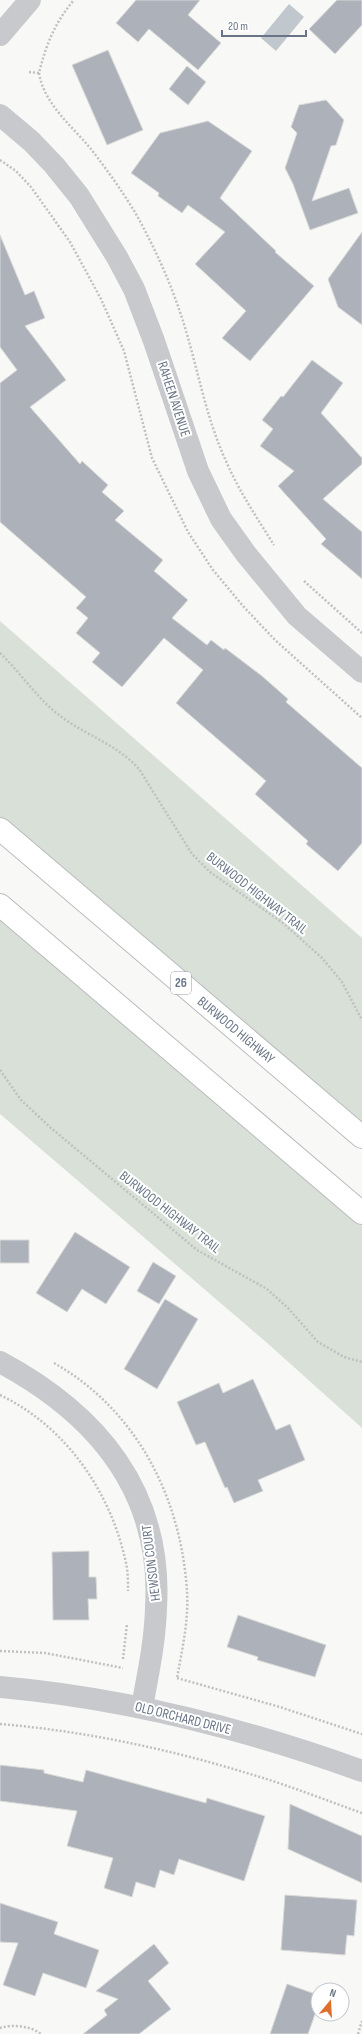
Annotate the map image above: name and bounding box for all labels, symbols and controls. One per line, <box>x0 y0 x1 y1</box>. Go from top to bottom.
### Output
scale bar <box>222 12 306 38</box>
text: 20 m <box>228 19 248 34</box>
street label: RAHEEN AVENUE <box>154 359 194 439</box>
street label: BURWOOD HIGHWAY TRAIL <box>203 848 311 938</box>
road number: 26 <box>171 972 191 994</box>
street label: BURWOOD HIGHWAY <box>194 993 278 1067</box>
street label: BURWOOD HIGHWAY TRAIL <box>116 1167 224 1257</box>
street label: HEWSON COURT <box>138 1524 164 1602</box>
street label: OLD ORCHARD DRIVE <box>133 1698 233 1738</box>
north arrow <box>310 1982 350 2022</box>
text: N <box>328 1986 338 2000</box>

